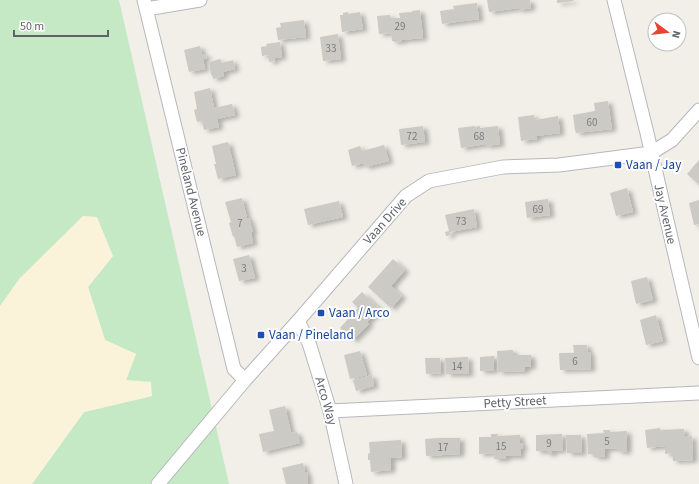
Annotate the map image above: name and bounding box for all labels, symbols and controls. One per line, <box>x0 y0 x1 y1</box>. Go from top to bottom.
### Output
scale bar <box>14 12 108 38</box>
north arrow <box>647 12 687 52</box>
text: 50 m <box>20 18 44 35</box>
house number: 29 <box>395 19 405 34</box>
text: N <box>668 29 684 40</box>
house number: 33 <box>326 41 336 56</box>
house number: 60 <box>587 115 597 130</box>
house number: 72 <box>407 129 417 144</box>
house number: 68 <box>474 129 485 144</box>
street label: Pineland Avenue <box>171 146 211 238</box>
place label: Vaan / Jay <box>626 156 681 174</box>
marker: Vaan / Jay <box>613 160 623 170</box>
street label: Jay Avenue <box>649 182 681 246</box>
street label: Vaan Drive <box>359 194 411 248</box>
house number: 69 <box>533 202 543 217</box>
house number: 73 <box>456 214 466 229</box>
house number: 7 <box>237 216 243 231</box>
house number: 3 <box>241 261 247 276</box>
place label: Vaan / Arco <box>329 304 390 322</box>
marker: Vaan / Arco <box>316 308 326 318</box>
place label: Vaan / Pineland <box>269 326 354 344</box>
marker: Vaan / Pineland <box>256 330 266 340</box>
house number: 6 <box>572 354 578 369</box>
house number: 14 <box>452 359 463 374</box>
street label: Arco Way <box>311 375 341 427</box>
street label: Petty Street <box>483 391 548 413</box>
house number: 5 <box>604 434 610 449</box>
house number: 9 <box>546 436 552 451</box>
house number: 15 <box>496 439 506 454</box>
house number: 17 <box>438 440 448 455</box>

